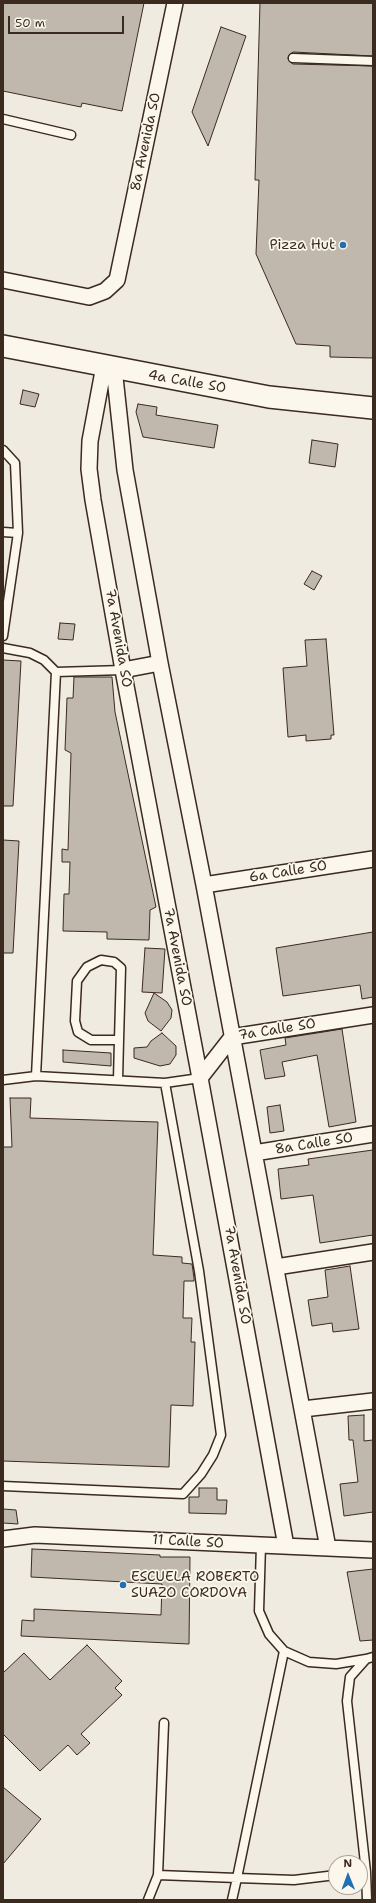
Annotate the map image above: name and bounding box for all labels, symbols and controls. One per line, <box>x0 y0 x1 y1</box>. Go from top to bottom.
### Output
scale bar <box>10 8 126 34</box>
text: 50 m <box>15 15 45 31</box>
street label: 8a Avenida SO <box>127 91 165 193</box>
place label: Pizza Hut <box>270 237 335 253</box>
marker: Pizza Hut <box>338 240 348 250</box>
street label: 4a Calle SO <box>147 367 227 397</box>
street label: 7a Avenida SO <box>101 587 135 689</box>
street label: 6a Calle SO <box>248 858 328 886</box>
street label: 7a Avenida SO <box>159 906 195 1008</box>
street label: 7a Calle SO <box>237 1016 317 1044</box>
street label: 8a Calle SO <box>274 1130 354 1158</box>
street label: 7a Avenida SO <box>220 1224 254 1326</box>
street label: 11 Calle SO <box>152 1532 224 1552</box>
place label: ESCUELA ROBERTO SUAZO CORDOVA <box>131 1569 259 1602</box>
marker: ESCUELA ROBERTO SUAZO CORDOVA <box>118 1580 128 1590</box>
north arrow <box>328 1855 368 1895</box>
text: N <box>343 1856 352 1871</box>

